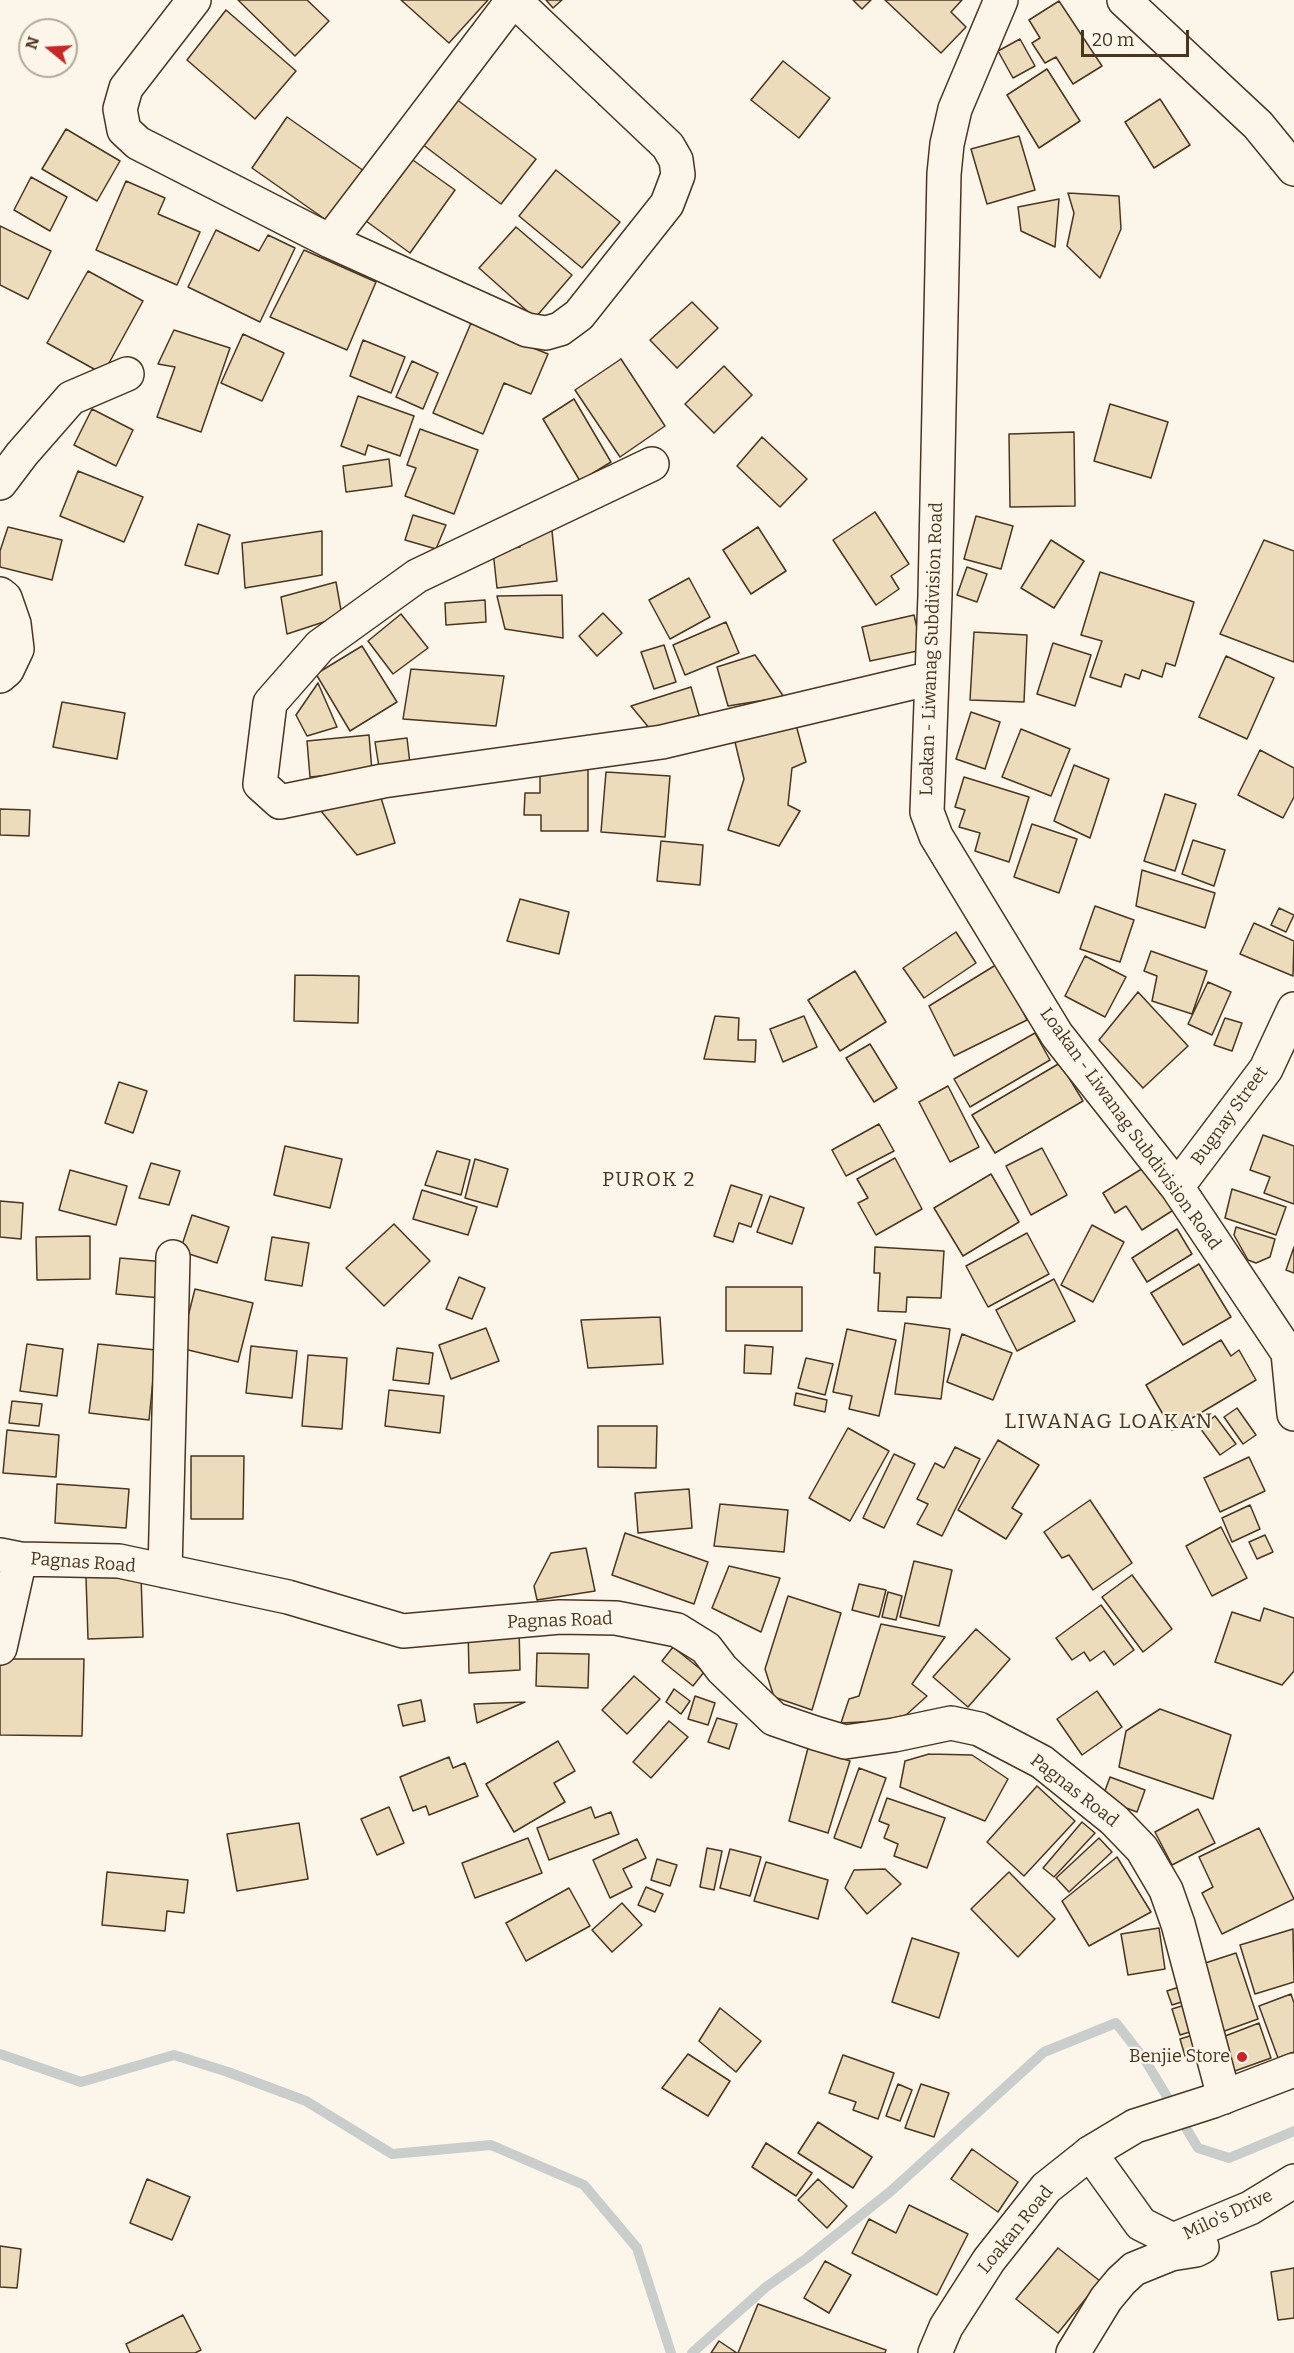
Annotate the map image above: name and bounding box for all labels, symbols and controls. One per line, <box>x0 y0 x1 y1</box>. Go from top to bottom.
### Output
north arrow <box>18 18 78 78</box>
scale bar <box>1084 18 1192 56</box>
text: 20 m <box>1092 29 1134 51</box>
text: N <box>21 34 43 52</box>
street label: Loakan - Liwanag Subdivision Road <box>916 502 948 796</box>
street label: Loakan - Liwanag Subdivision Road <box>1035 1004 1225 1254</box>
street label: Bugnay Street <box>1187 1062 1273 1170</box>
district label: PUROK 2 <box>602 1168 696 1192</box>
district label: LIWANAG LOAKAN <box>1004 1409 1214 1435</box>
street label: Pagnas Road <box>30 1549 136 1577</box>
street label: Pagnas Road <box>507 1608 613 1634</box>
street label: Pagnas Road <box>1026 1750 1122 1832</box>
place label: Benjie Store <box>1129 2046 1230 2068</box>
marker: Benjie Store <box>1235 2050 1249 2064</box>
street label: Loakan Road <box>974 2182 1058 2278</box>
street label: Milo's Drive <box>1180 2185 1276 2245</box>

